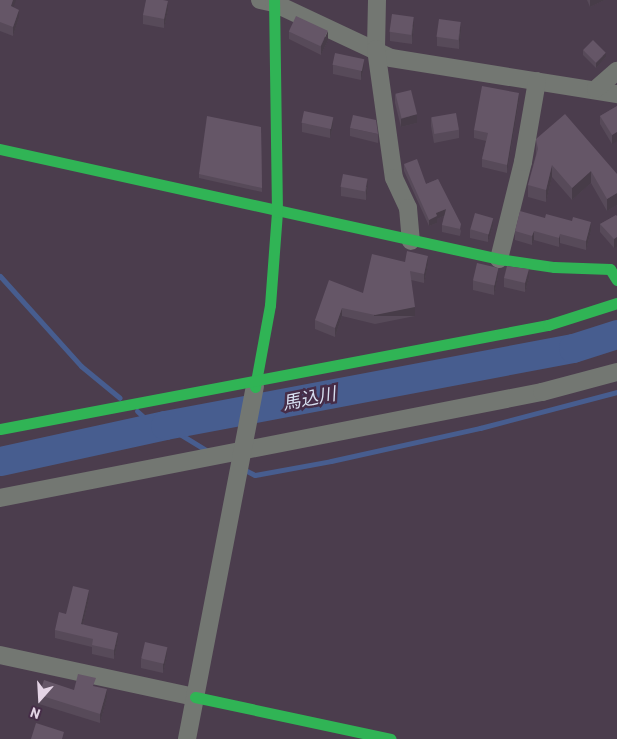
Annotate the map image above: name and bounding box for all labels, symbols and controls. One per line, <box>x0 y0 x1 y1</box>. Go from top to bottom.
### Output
water label: 馬込川 <box>280 382 338 414</box>
north arrow <box>15 674 65 724</box>
text: N <box>28 704 42 723</box>

